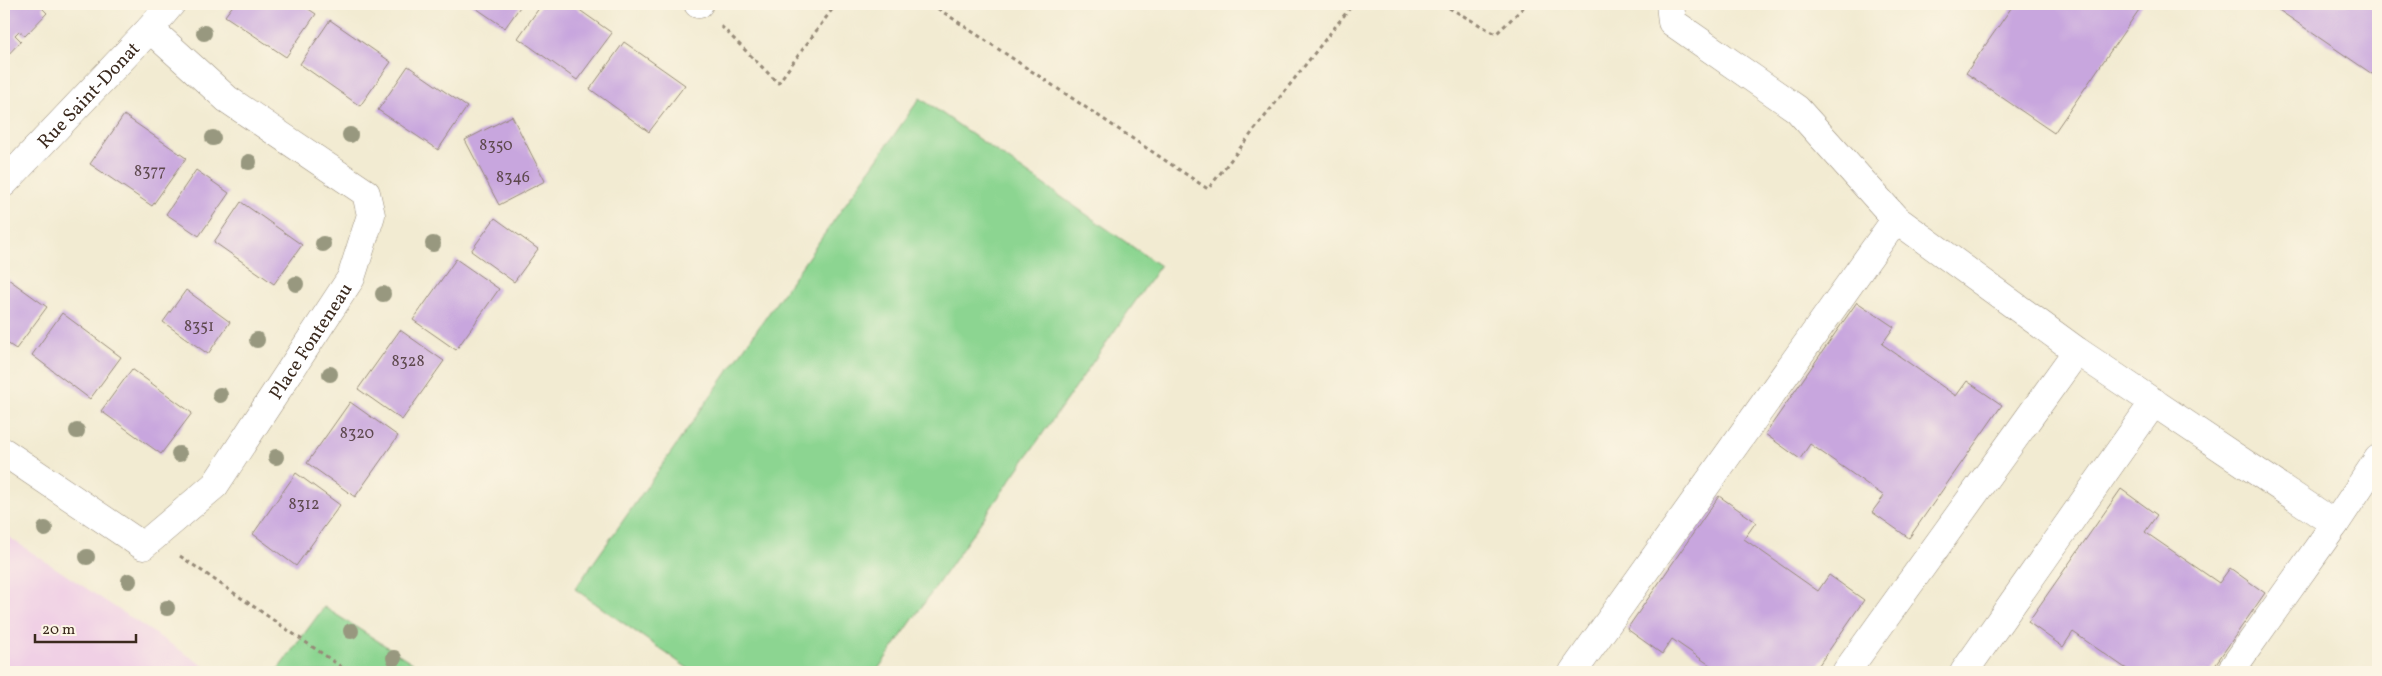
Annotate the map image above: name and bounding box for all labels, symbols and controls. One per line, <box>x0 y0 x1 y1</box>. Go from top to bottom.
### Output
street label: Rue Saint-Donat <box>32 36 147 155</box>
house number: 8350 <box>479 135 513 157</box>
house number: 8377 <box>134 161 166 183</box>
house number: 8346 <box>496 167 530 189</box>
street label: Place Fonteneau <box>264 278 359 405</box>
house number: 8351 <box>184 316 214 338</box>
house number: 8328 <box>391 351 425 373</box>
house number: 8320 <box>340 423 374 445</box>
house number: 8312 <box>288 494 320 516</box>
scale bar <box>35 611 136 643</box>
text: 20 m <box>42 620 75 641</box>

